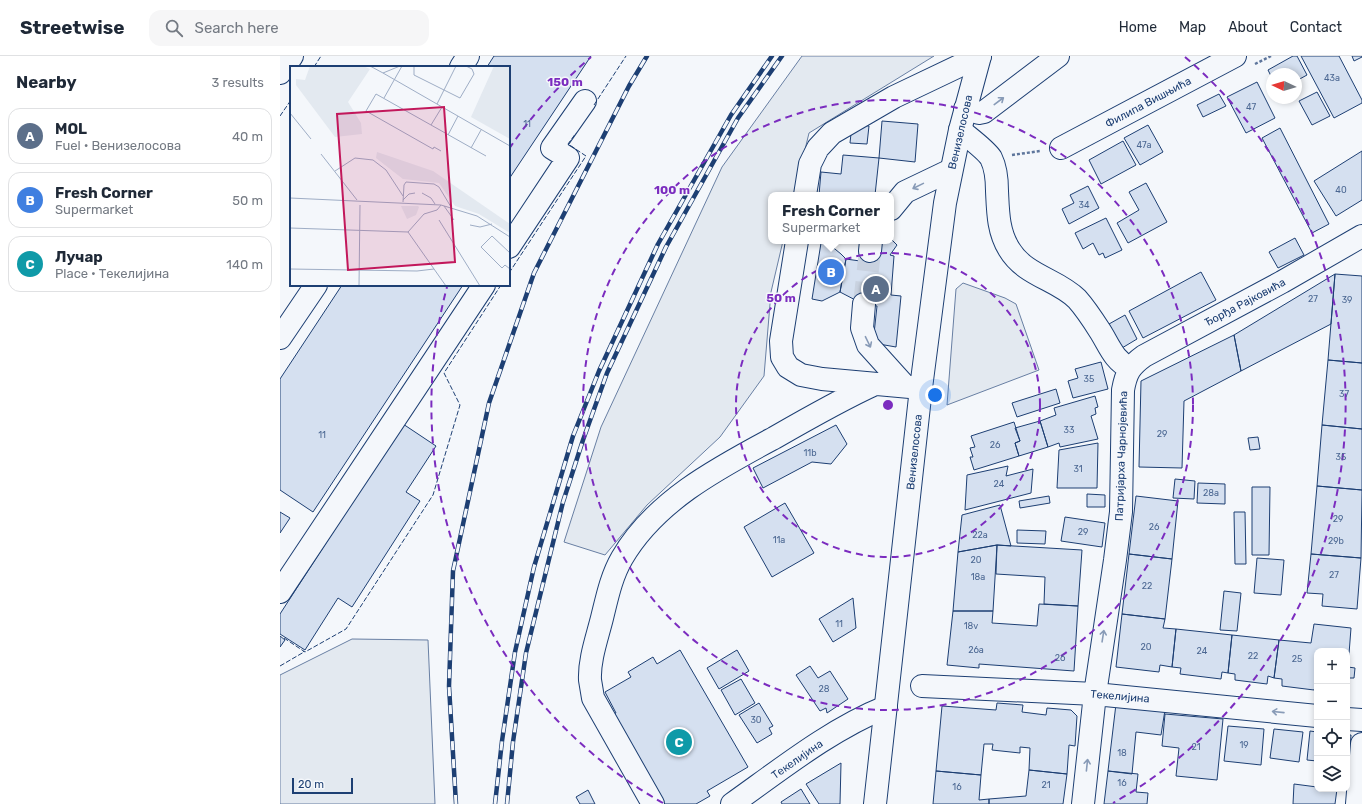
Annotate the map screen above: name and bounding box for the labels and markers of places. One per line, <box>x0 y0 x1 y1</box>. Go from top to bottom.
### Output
pin: B <box>818 257 844 287</box>
pin: A <box>863 274 889 304</box>
centre of rings <box>881 398 895 412</box>
pin: C <box>666 727 692 757</box>

